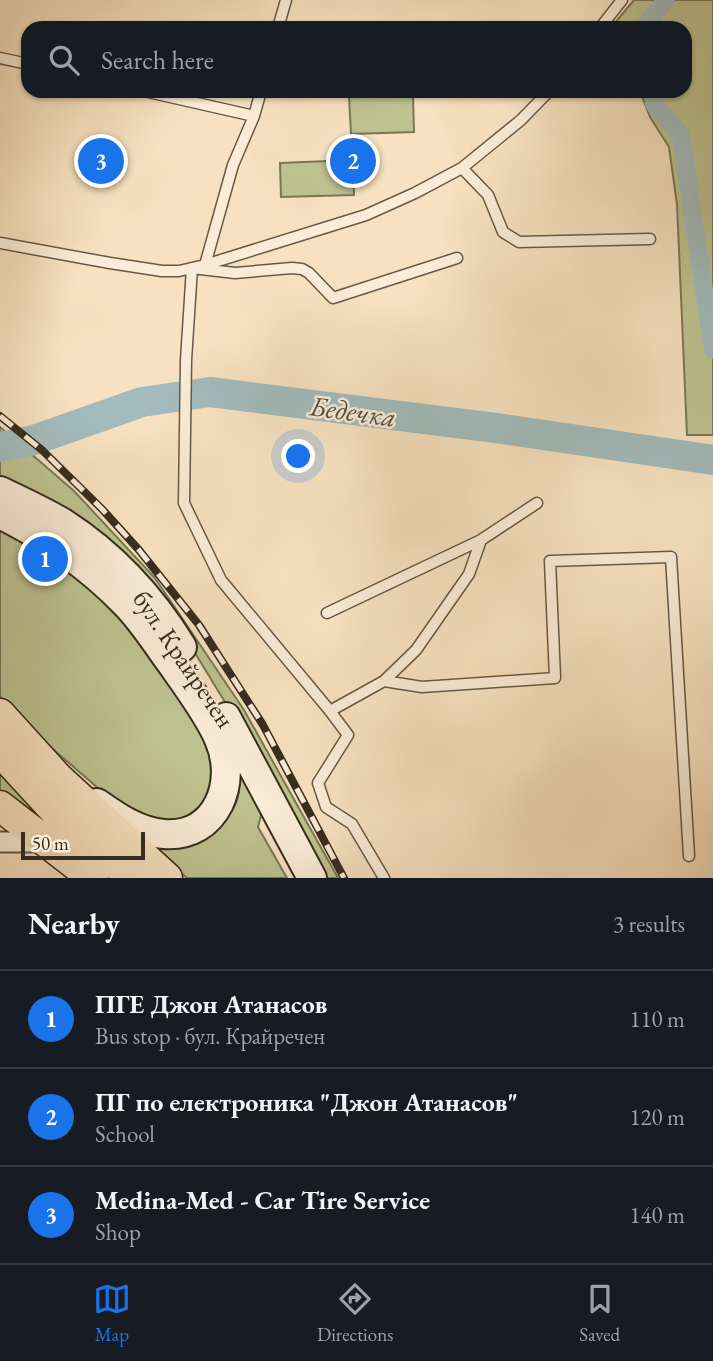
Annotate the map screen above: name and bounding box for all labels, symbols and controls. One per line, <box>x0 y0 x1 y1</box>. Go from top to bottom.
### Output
search box <box>21 21 692 98</box>
icon: search <box>45 41 83 79</box>
text: Search here <box>101 43 214 77</box>
pin: 3 <box>78 135 124 187</box>
pin: 2 <box>330 135 376 187</box>
water label: Бедечка <box>307 387 398 435</box>
your location <box>281 439 315 473</box>
pin: 1 <box>22 533 68 585</box>
street label: бул. Крайречен <box>125 583 243 735</box>
scale bar <box>21 829 145 861</box>
text: 50 m <box>32 831 69 856</box>
text: Nearby <box>28 904 120 943</box>
text: 3 results <box>613 909 685 939</box>
text: ПГЕ Джон Атанасов <box>95 987 327 1021</box>
text: 1 <box>45 1004 57 1034</box>
text: 110 m <box>629 1004 685 1034</box>
text: Bus stop · бул. Крайречен <box>95 1021 325 1051</box>
text: ПГ по електроника "Джон Атанасов" <box>95 1085 518 1119</box>
text: 2 <box>45 1102 57 1132</box>
text: 120 m <box>629 1102 685 1132</box>
text: School <box>95 1119 155 1149</box>
text: Medina-Med - Car Tire Service <box>95 1183 430 1217</box>
text: 3 <box>45 1200 57 1230</box>
text: 140 m <box>629 1200 685 1230</box>
text: Shop <box>95 1217 141 1247</box>
tab: Map <box>93 1280 131 1347</box>
tab: Directions <box>317 1280 393 1347</box>
tab: Saved <box>579 1280 620 1347</box>

